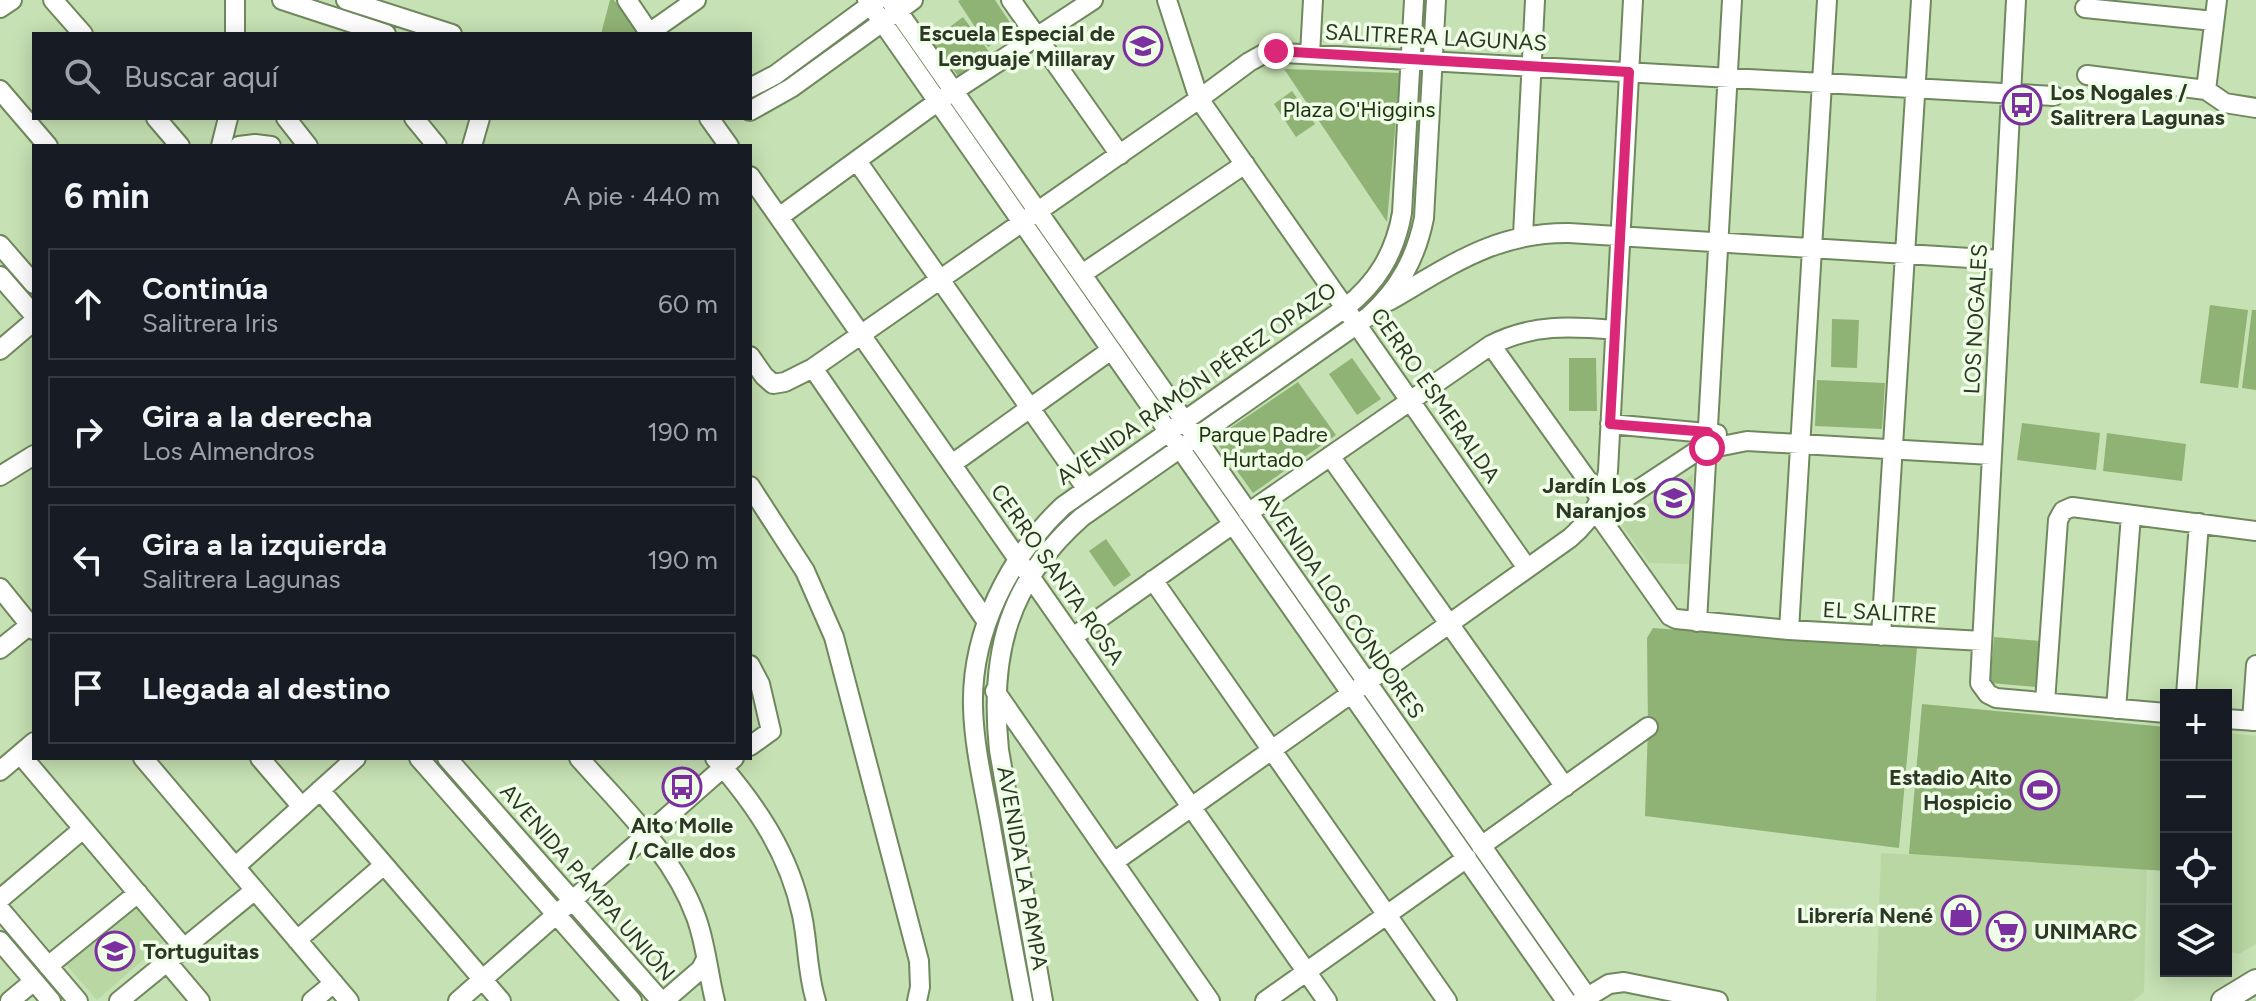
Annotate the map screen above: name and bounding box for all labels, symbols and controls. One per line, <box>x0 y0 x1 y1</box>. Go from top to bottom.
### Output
street label: SALITRERA LAGUNAS <box>1324 18 1548 57</box>
place label: Escuela Especial de Lenguaje Millaray <box>919 20 1115 72</box>
school or university icon: Escuela Especial de Lenguaje Millaray <box>1122 25 1164 67</box>
search box <box>32 32 752 120</box>
route end <box>1258 33 1294 69</box>
icon: search <box>60 54 104 98</box>
text: Buscar aquí <box>124 58 278 95</box>
place label: Los Nogales / Salitrera Lagunas <box>2050 79 2225 131</box>
bus stop icon: Los Nogales / Salitrera Lagunas <box>2001 84 2043 126</box>
park label: Plaza O'Higgins <box>1283 96 1435 123</box>
text: 6 min <box>64 176 150 217</box>
text: A pie · 440 m <box>563 180 720 212</box>
street label: LOS NOGALES <box>1958 243 1993 395</box>
text: Continúa <box>142 270 268 307</box>
street label: AVENIDA RAMÓN PÉREZ OPAZO <box>1051 276 1341 491</box>
icon: ahead <box>66 282 110 326</box>
text: 60 m <box>658 288 718 320</box>
street label: CERRO ESMERALDA <box>1365 303 1506 488</box>
text: Salitrera Iris <box>142 307 278 339</box>
text: Gira a la derecha <box>142 398 372 435</box>
icon: right <box>66 410 110 454</box>
text: 190 m <box>647 416 718 448</box>
park label: Parque Padre Hurtado <box>1198 421 1328 473</box>
route start <box>1689 430 1725 466</box>
text: Los Almendros <box>142 435 315 467</box>
place label: Jardín Los Naranjos <box>1542 472 1646 524</box>
school or university icon: Jardín Los Naranjos <box>1653 477 1695 519</box>
street label: CERRO SANTA ROSA <box>985 479 1130 670</box>
street label: AVENIDA LOS CÓNDORES <box>1253 487 1430 724</box>
text: Gira a la izquierda <box>142 526 387 563</box>
icon: left <box>66 538 110 582</box>
text: 190 m <box>647 544 718 576</box>
text: Salitrera Lagunas <box>142 563 341 595</box>
street label: EL SALITRE <box>1822 596 1938 629</box>
icon: arrive <box>66 666 110 710</box>
text: Llegada al destino <box>142 670 390 707</box>
map controls <box>2160 689 2232 977</box>
button: + <box>2160 689 2232 761</box>
button: − <box>2160 761 2232 833</box>
street label: AVENIDA LA PAMPA <box>991 764 1054 972</box>
place label: Estadio Alto Hospicio <box>1889 764 2012 816</box>
bus stop icon: Alto Molle / Calle dos <box>661 766 703 808</box>
sports icon: Estadio Alto Hospicio <box>2019 769 2061 811</box>
street label: AVENIDA PAMPA UNIÓN <box>495 778 681 987</box>
place label: Alto Molle / Calle dos <box>629 812 735 864</box>
button: locate <box>2160 833 2232 905</box>
shop icon: Librería Nené <box>1940 894 1982 936</box>
place label: Librería Nené <box>1797 902 1933 929</box>
button: layers <box>2160 905 2232 977</box>
supermarket icon: UNIMARC <box>1985 910 2027 952</box>
place label: UNIMARC <box>2034 918 2138 945</box>
school or university icon: Tortuguitas <box>94 930 136 972</box>
place label: Tortuguitas <box>143 938 259 965</box>

